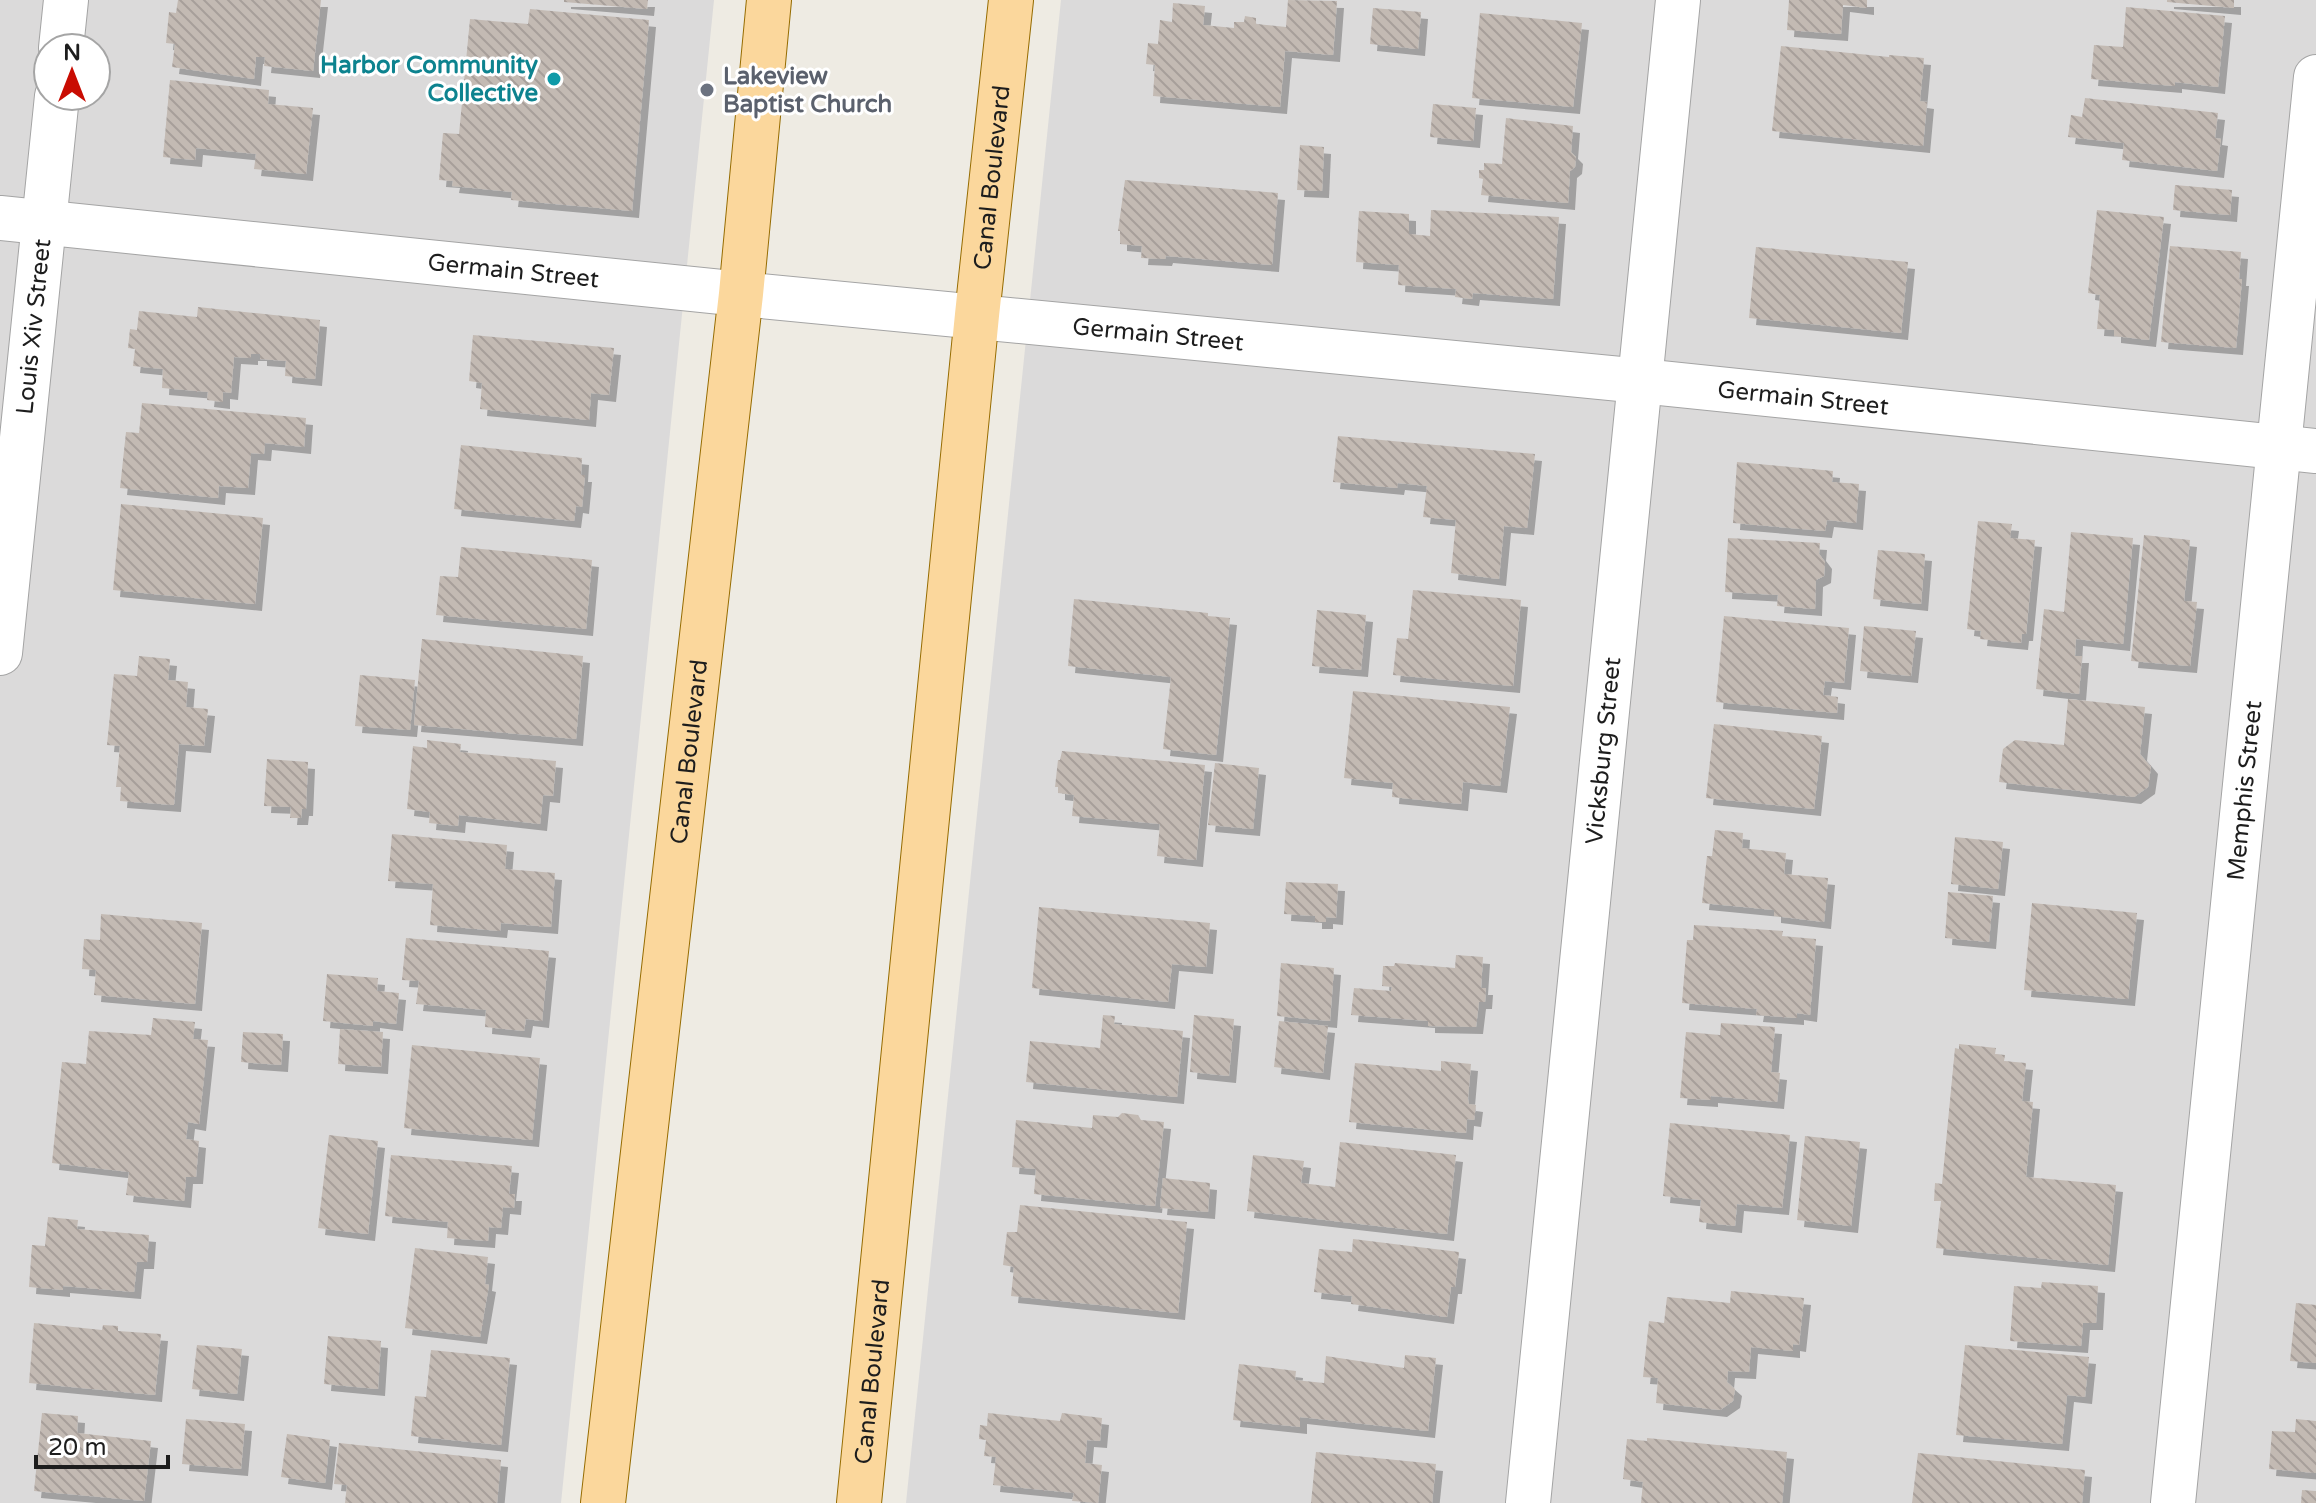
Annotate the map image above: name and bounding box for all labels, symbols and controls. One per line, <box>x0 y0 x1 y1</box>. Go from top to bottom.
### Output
north arrow <box>32 32 112 112</box>
text: N <box>63 40 81 66</box>
place label: Harbor Community Collective <box>320 51 538 108</box>
place label: Lakeview Baptist Church <box>723 62 892 119</box>
marker: Harbor Community Collective <box>545 70 563 88</box>
marker: Lakeview Baptist Church <box>698 81 716 99</box>
street label: Canal Boulevard <box>968 84 1017 272</box>
street label: Louis Xiv Street <box>10 237 57 416</box>
street label: Germain Street <box>426 248 600 294</box>
street label: Germain Street <box>1071 312 1245 358</box>
street label: Germain Street <box>1716 375 1890 422</box>
street label: Vicksburg Street <box>1580 656 1627 846</box>
street label: Canal Boulevard <box>664 658 714 846</box>
street label: Memphis Street <box>2221 699 2268 882</box>
street label: Canal Boulevard <box>849 1278 896 1466</box>
scale bar <box>36 1419 168 1469</box>
text: 20 m <box>48 1433 106 1462</box>

